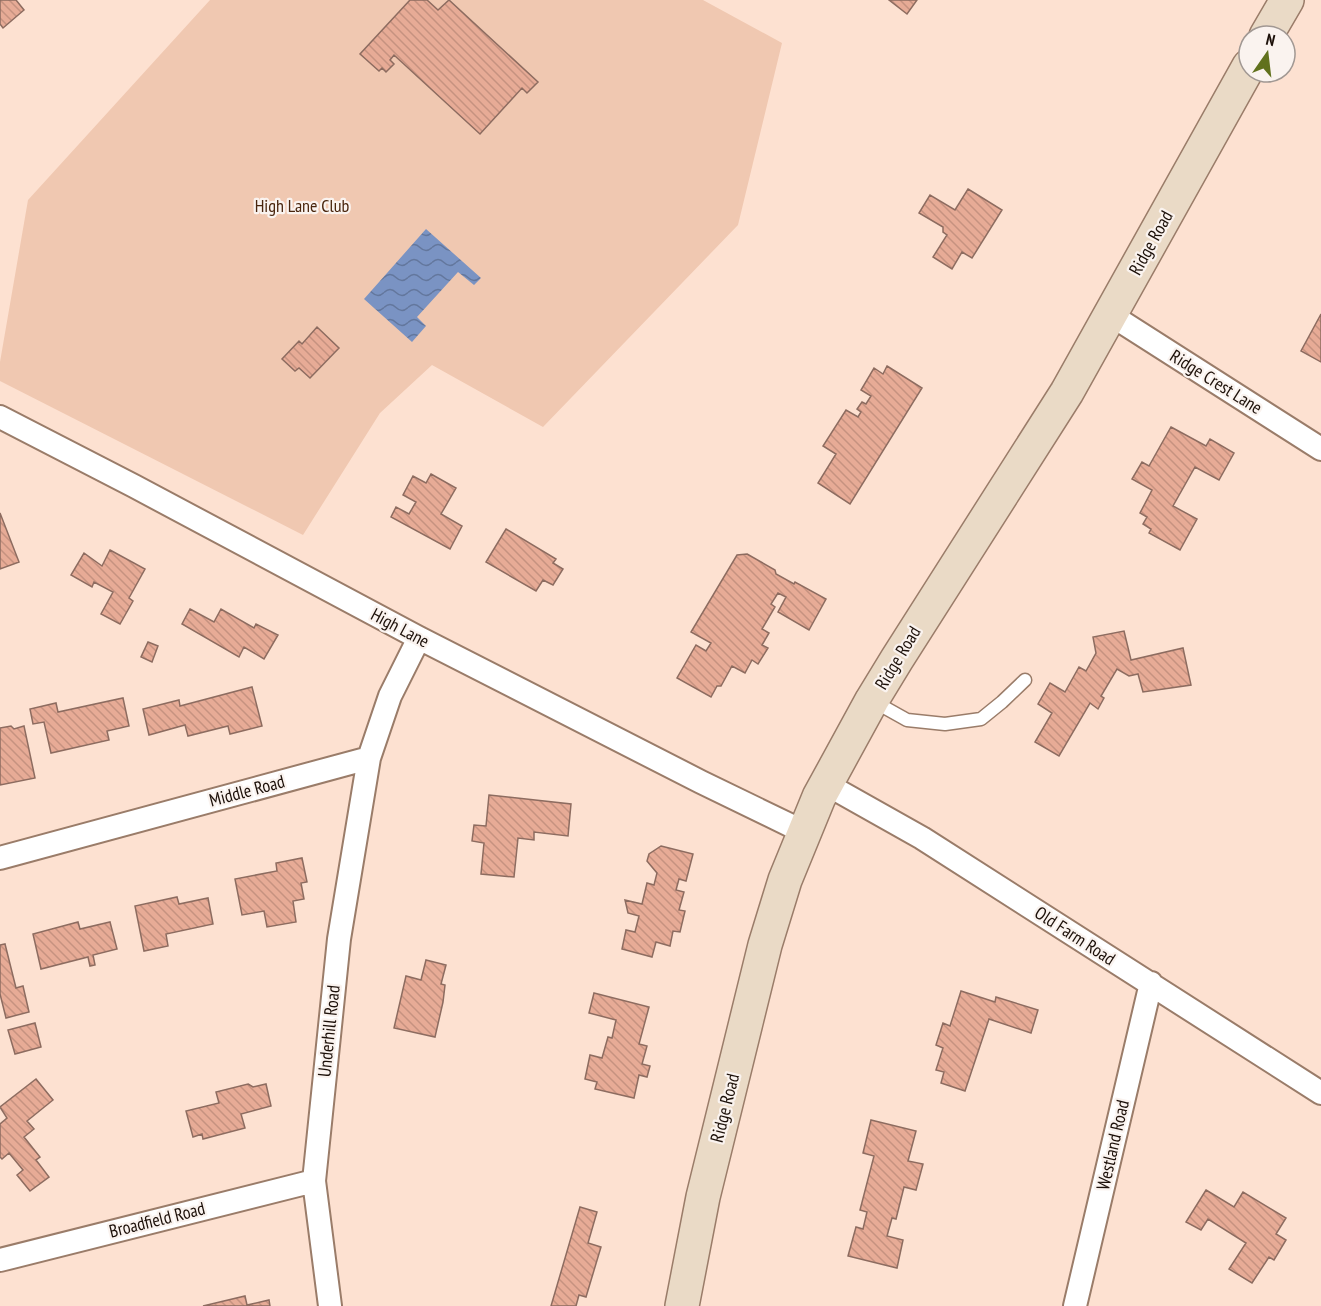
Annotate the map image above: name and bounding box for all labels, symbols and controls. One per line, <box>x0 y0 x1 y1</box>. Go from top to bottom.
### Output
north arrow <box>1237 24 1297 84</box>
text: N <box>1264 29 1277 50</box>
park label: High Lane Club <box>255 194 350 217</box>
street label: Ridge Road <box>1124 207 1178 279</box>
street label: Ridge Crest Lane <box>1166 344 1267 419</box>
street label: High Lane <box>367 603 433 652</box>
street label: Ridge Road <box>870 622 925 694</box>
street label: Middle Road <box>207 769 287 812</box>
street label: Old Farm Road <box>1031 901 1120 970</box>
street label: Underhill Road <box>312 984 345 1078</box>
street label: Ridge Road <box>705 1071 744 1145</box>
street label: Westland Road <box>1091 1098 1134 1192</box>
street label: Broadfield Road <box>107 1197 207 1243</box>

